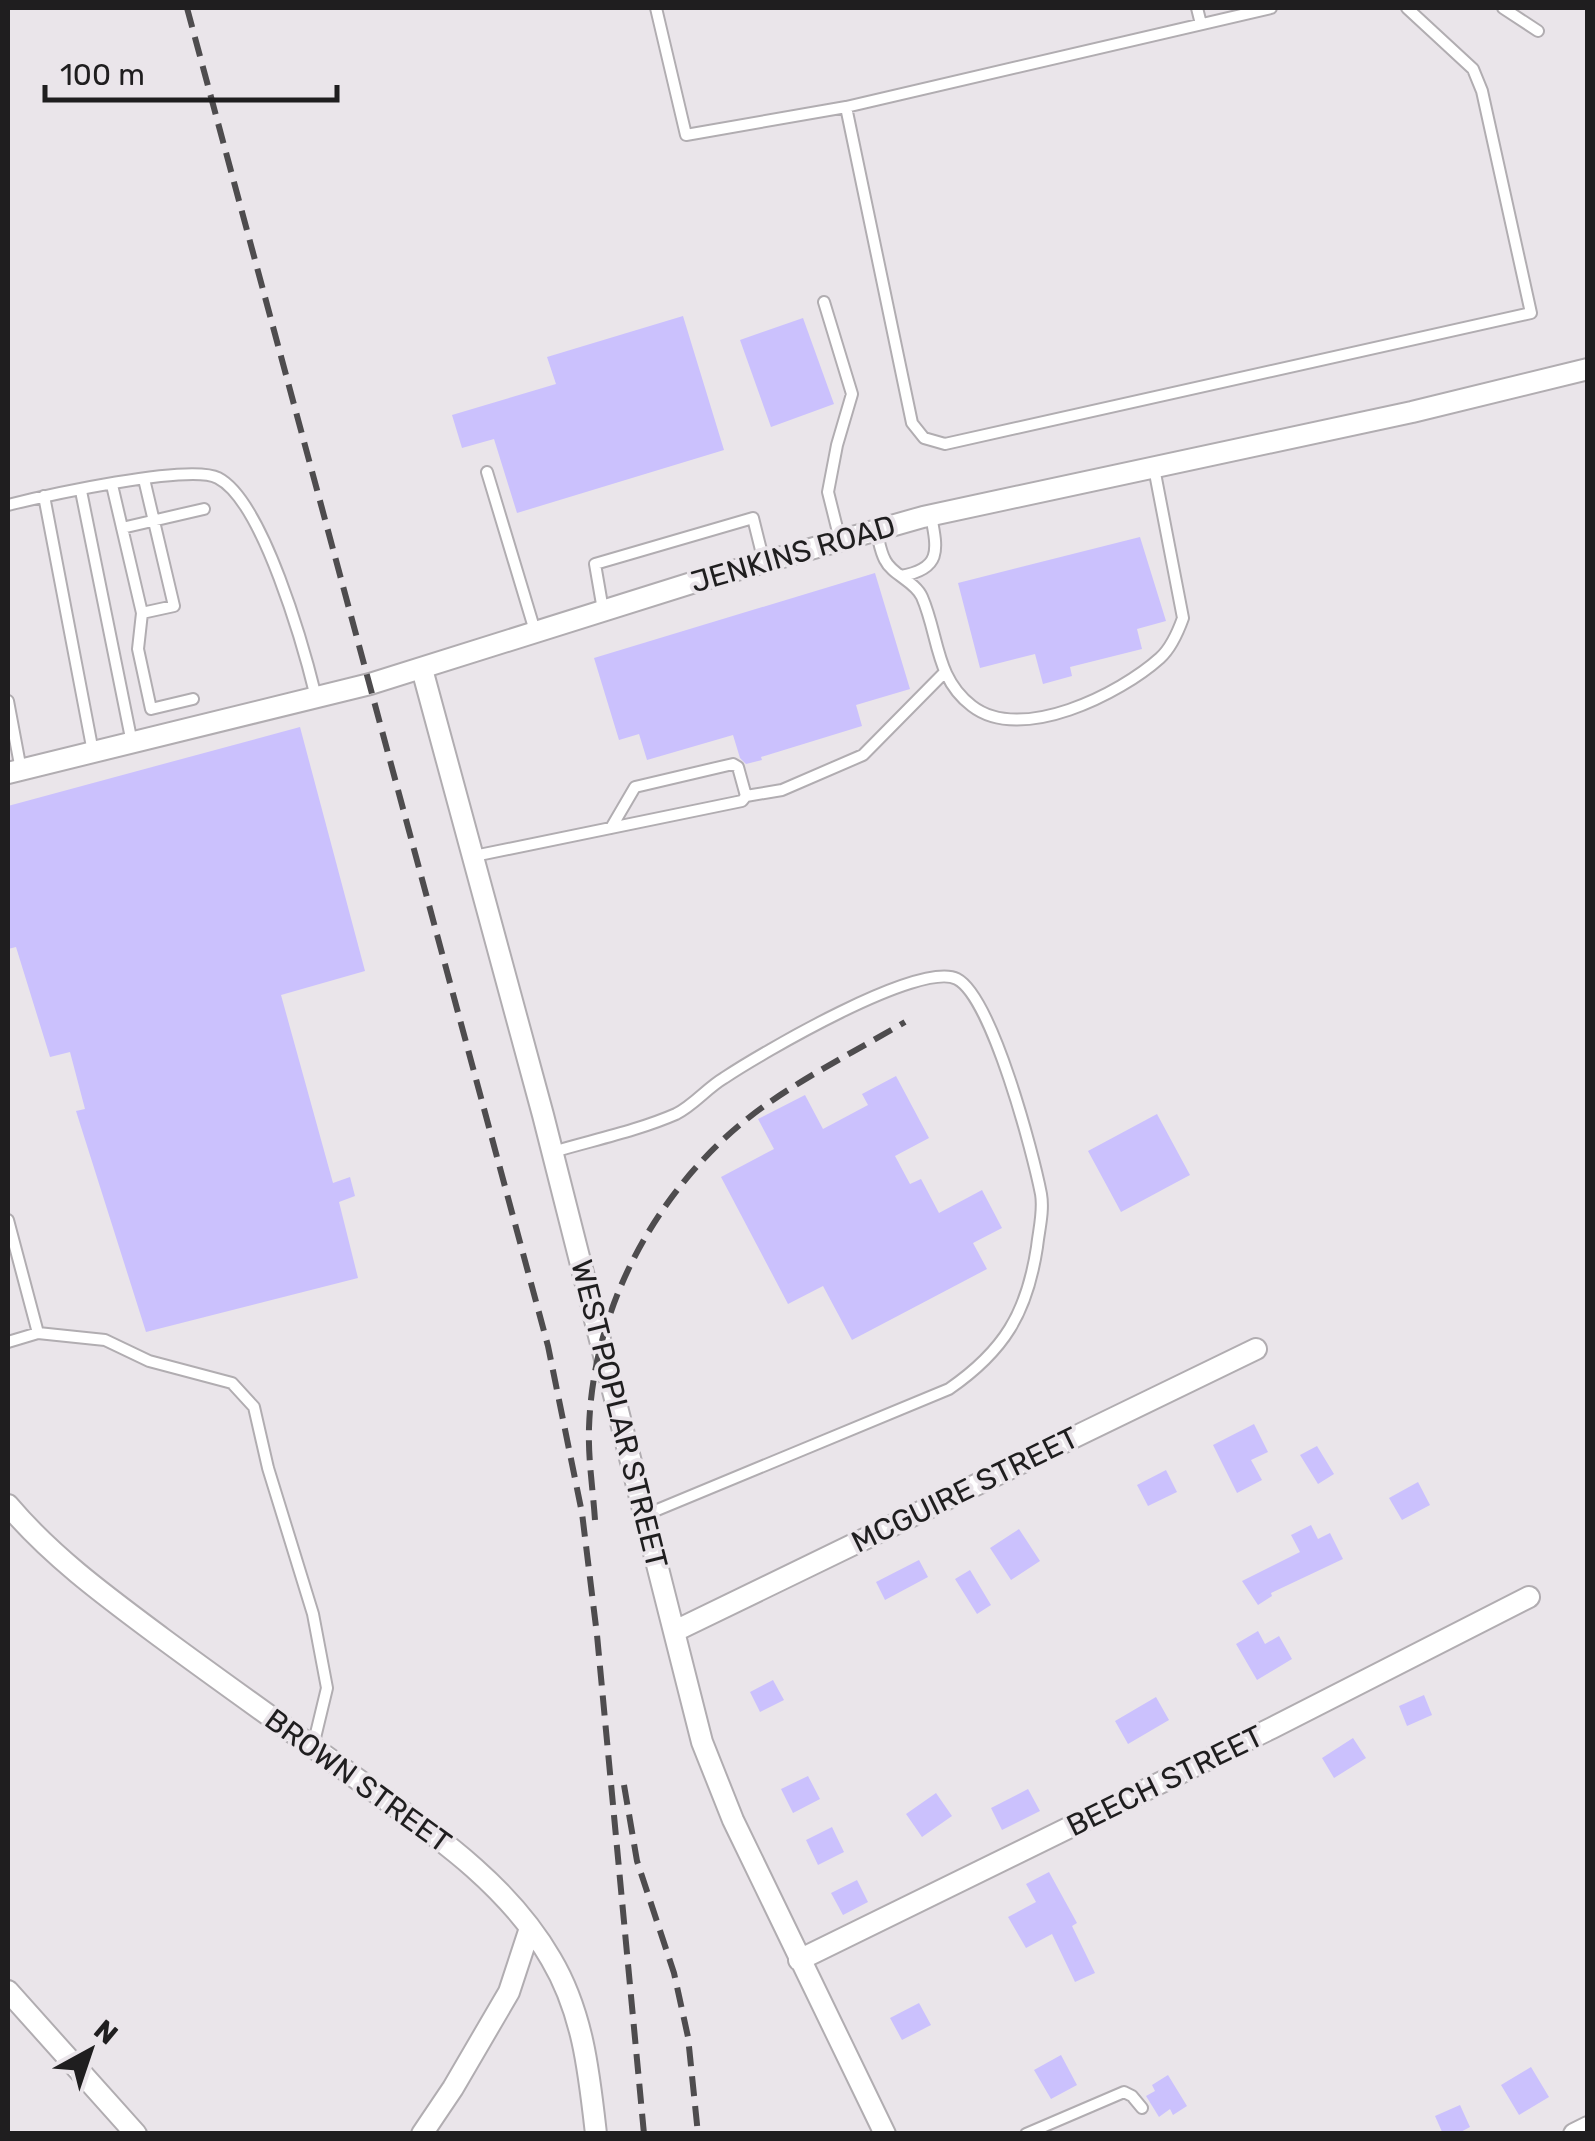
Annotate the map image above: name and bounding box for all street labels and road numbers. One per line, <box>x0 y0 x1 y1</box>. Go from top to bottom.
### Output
street label: JENKINS ROAD <box>686 508 900 600</box>
street label: WEST POPLAR STREET <box>563 1256 675 1572</box>
street label: MCGUIRE STREET <box>846 1420 1084 1560</box>
street label: BROWN STREET <box>258 1701 458 1861</box>
street label: BEECH STREET <box>1061 1718 1269 1844</box>

